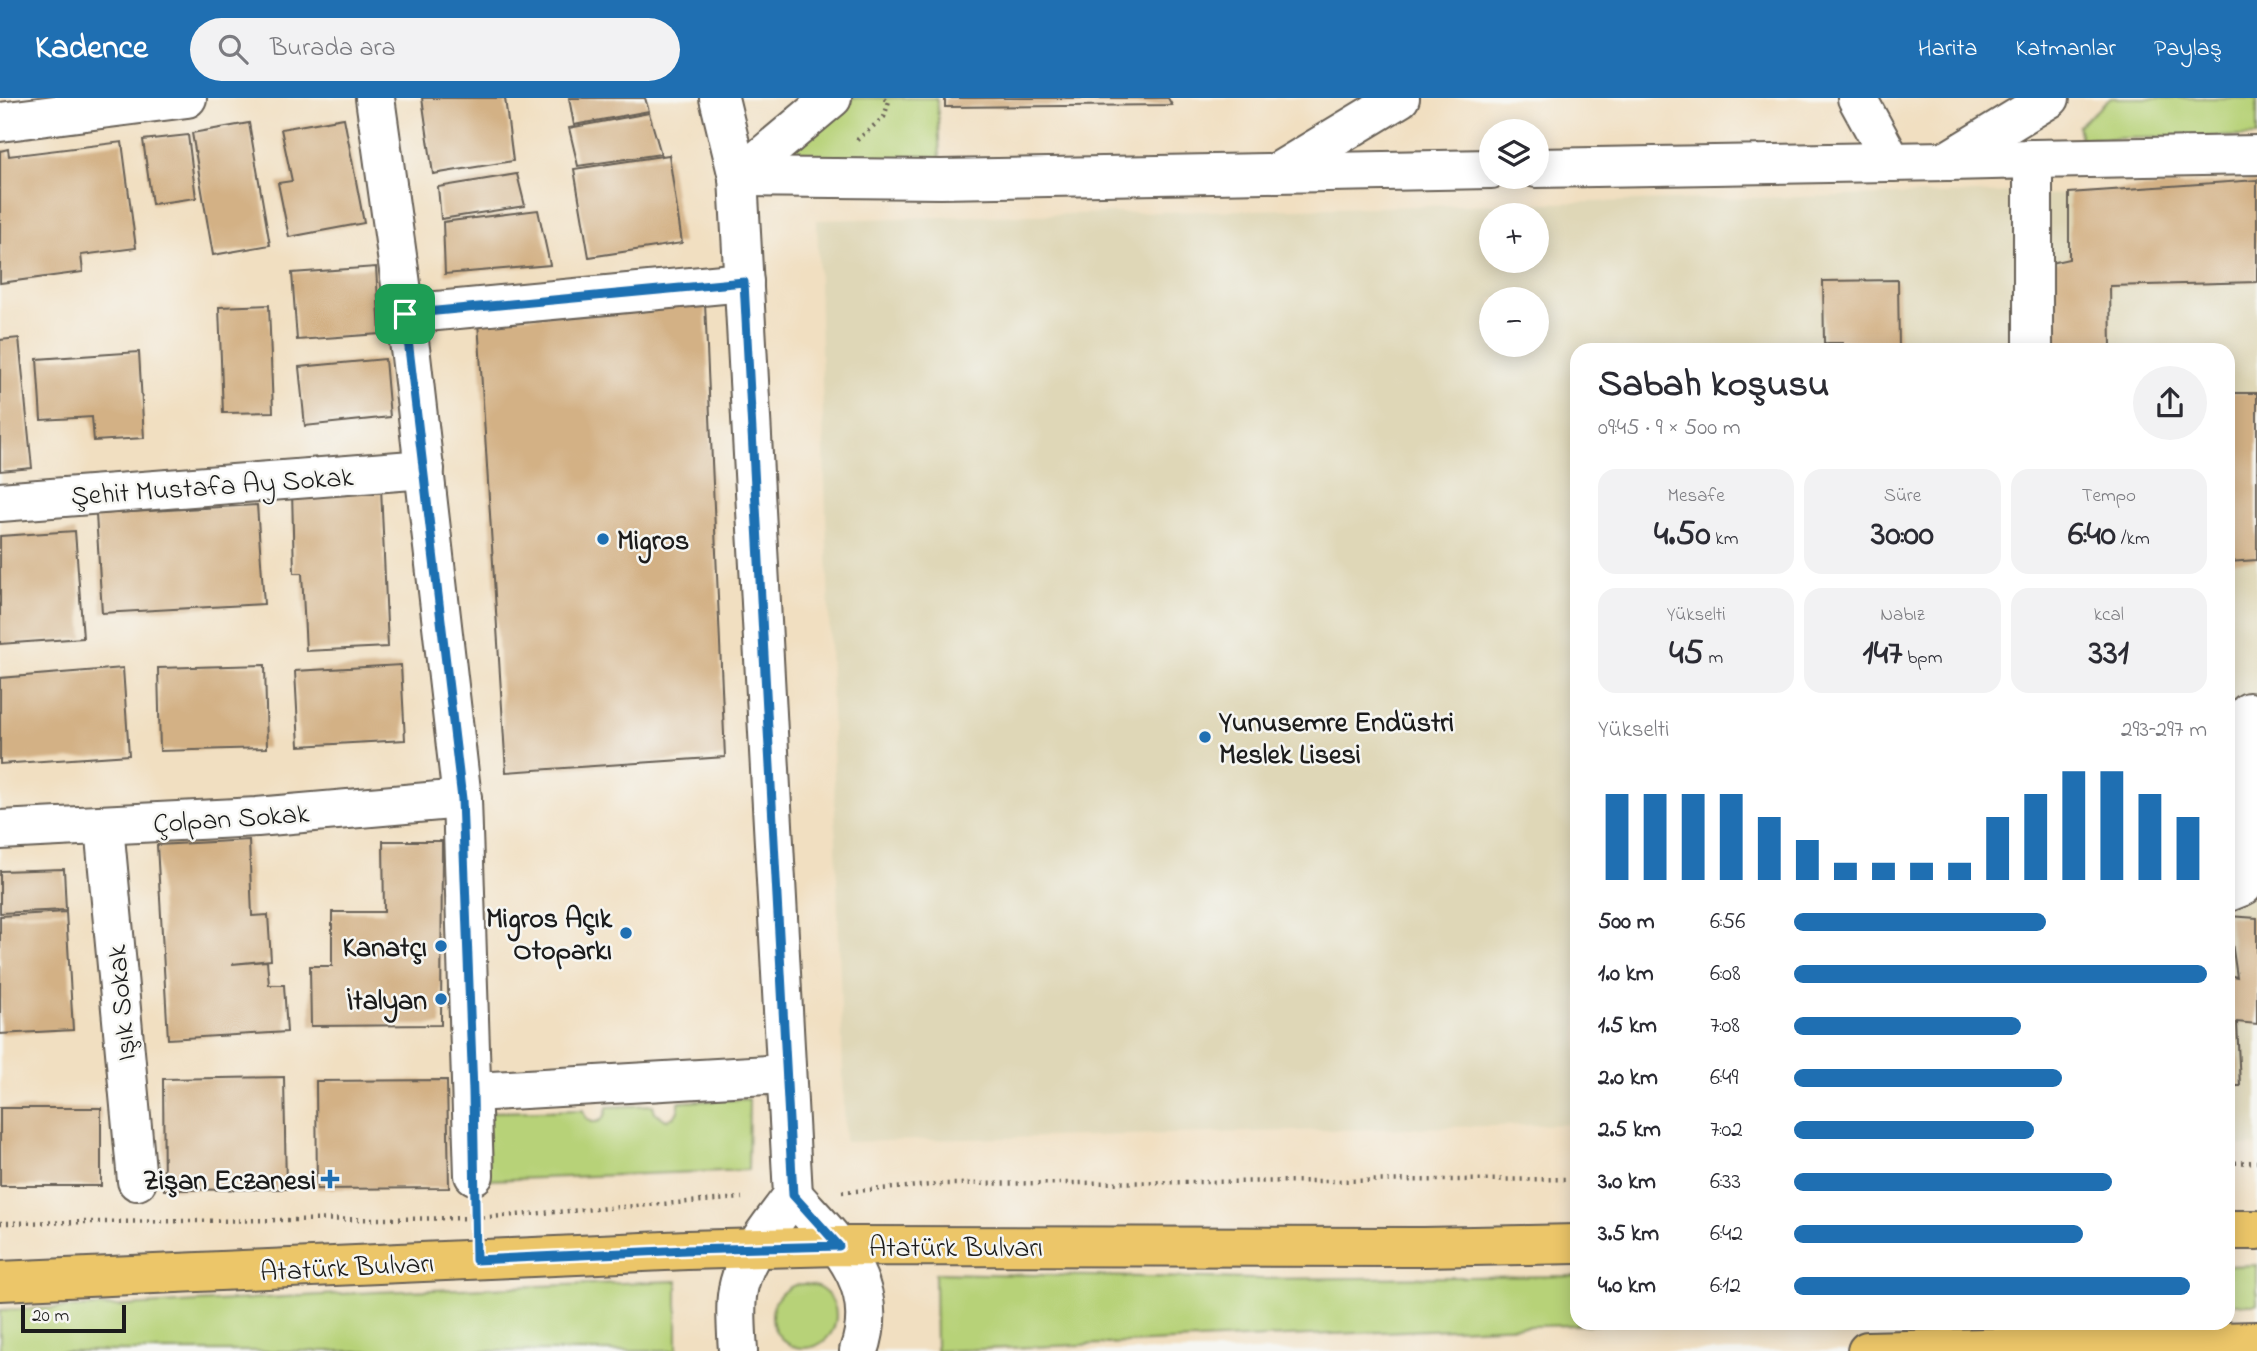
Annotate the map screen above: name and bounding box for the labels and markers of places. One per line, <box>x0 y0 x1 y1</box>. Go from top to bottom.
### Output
pin <box>375 284 435 344</box>
place label: Migros <box>617 522 689 564</box>
marker: Migros <box>595 531 611 547</box>
place label: Yunusemre Endüstri Meslek Lisesi <box>1218 704 1454 777</box>
marker: Yunusemre Endüstri Meslek Lisesi <box>1197 729 1213 745</box>
place label: Migros Açık Otoparkı <box>486 900 613 973</box>
marker: Migros Açık Otoparkı <box>618 925 634 941</box>
place label: Kanatçı <box>342 929 427 970</box>
marker: Kanatçı <box>433 938 449 954</box>
place label: İtalyan <box>347 982 427 1023</box>
marker: İtalyan <box>433 991 449 1007</box>
place label: Zişan Eczanesi <box>143 1162 316 1203</box>
marker: Zişan Eczanesi <box>322 1171 338 1187</box>

